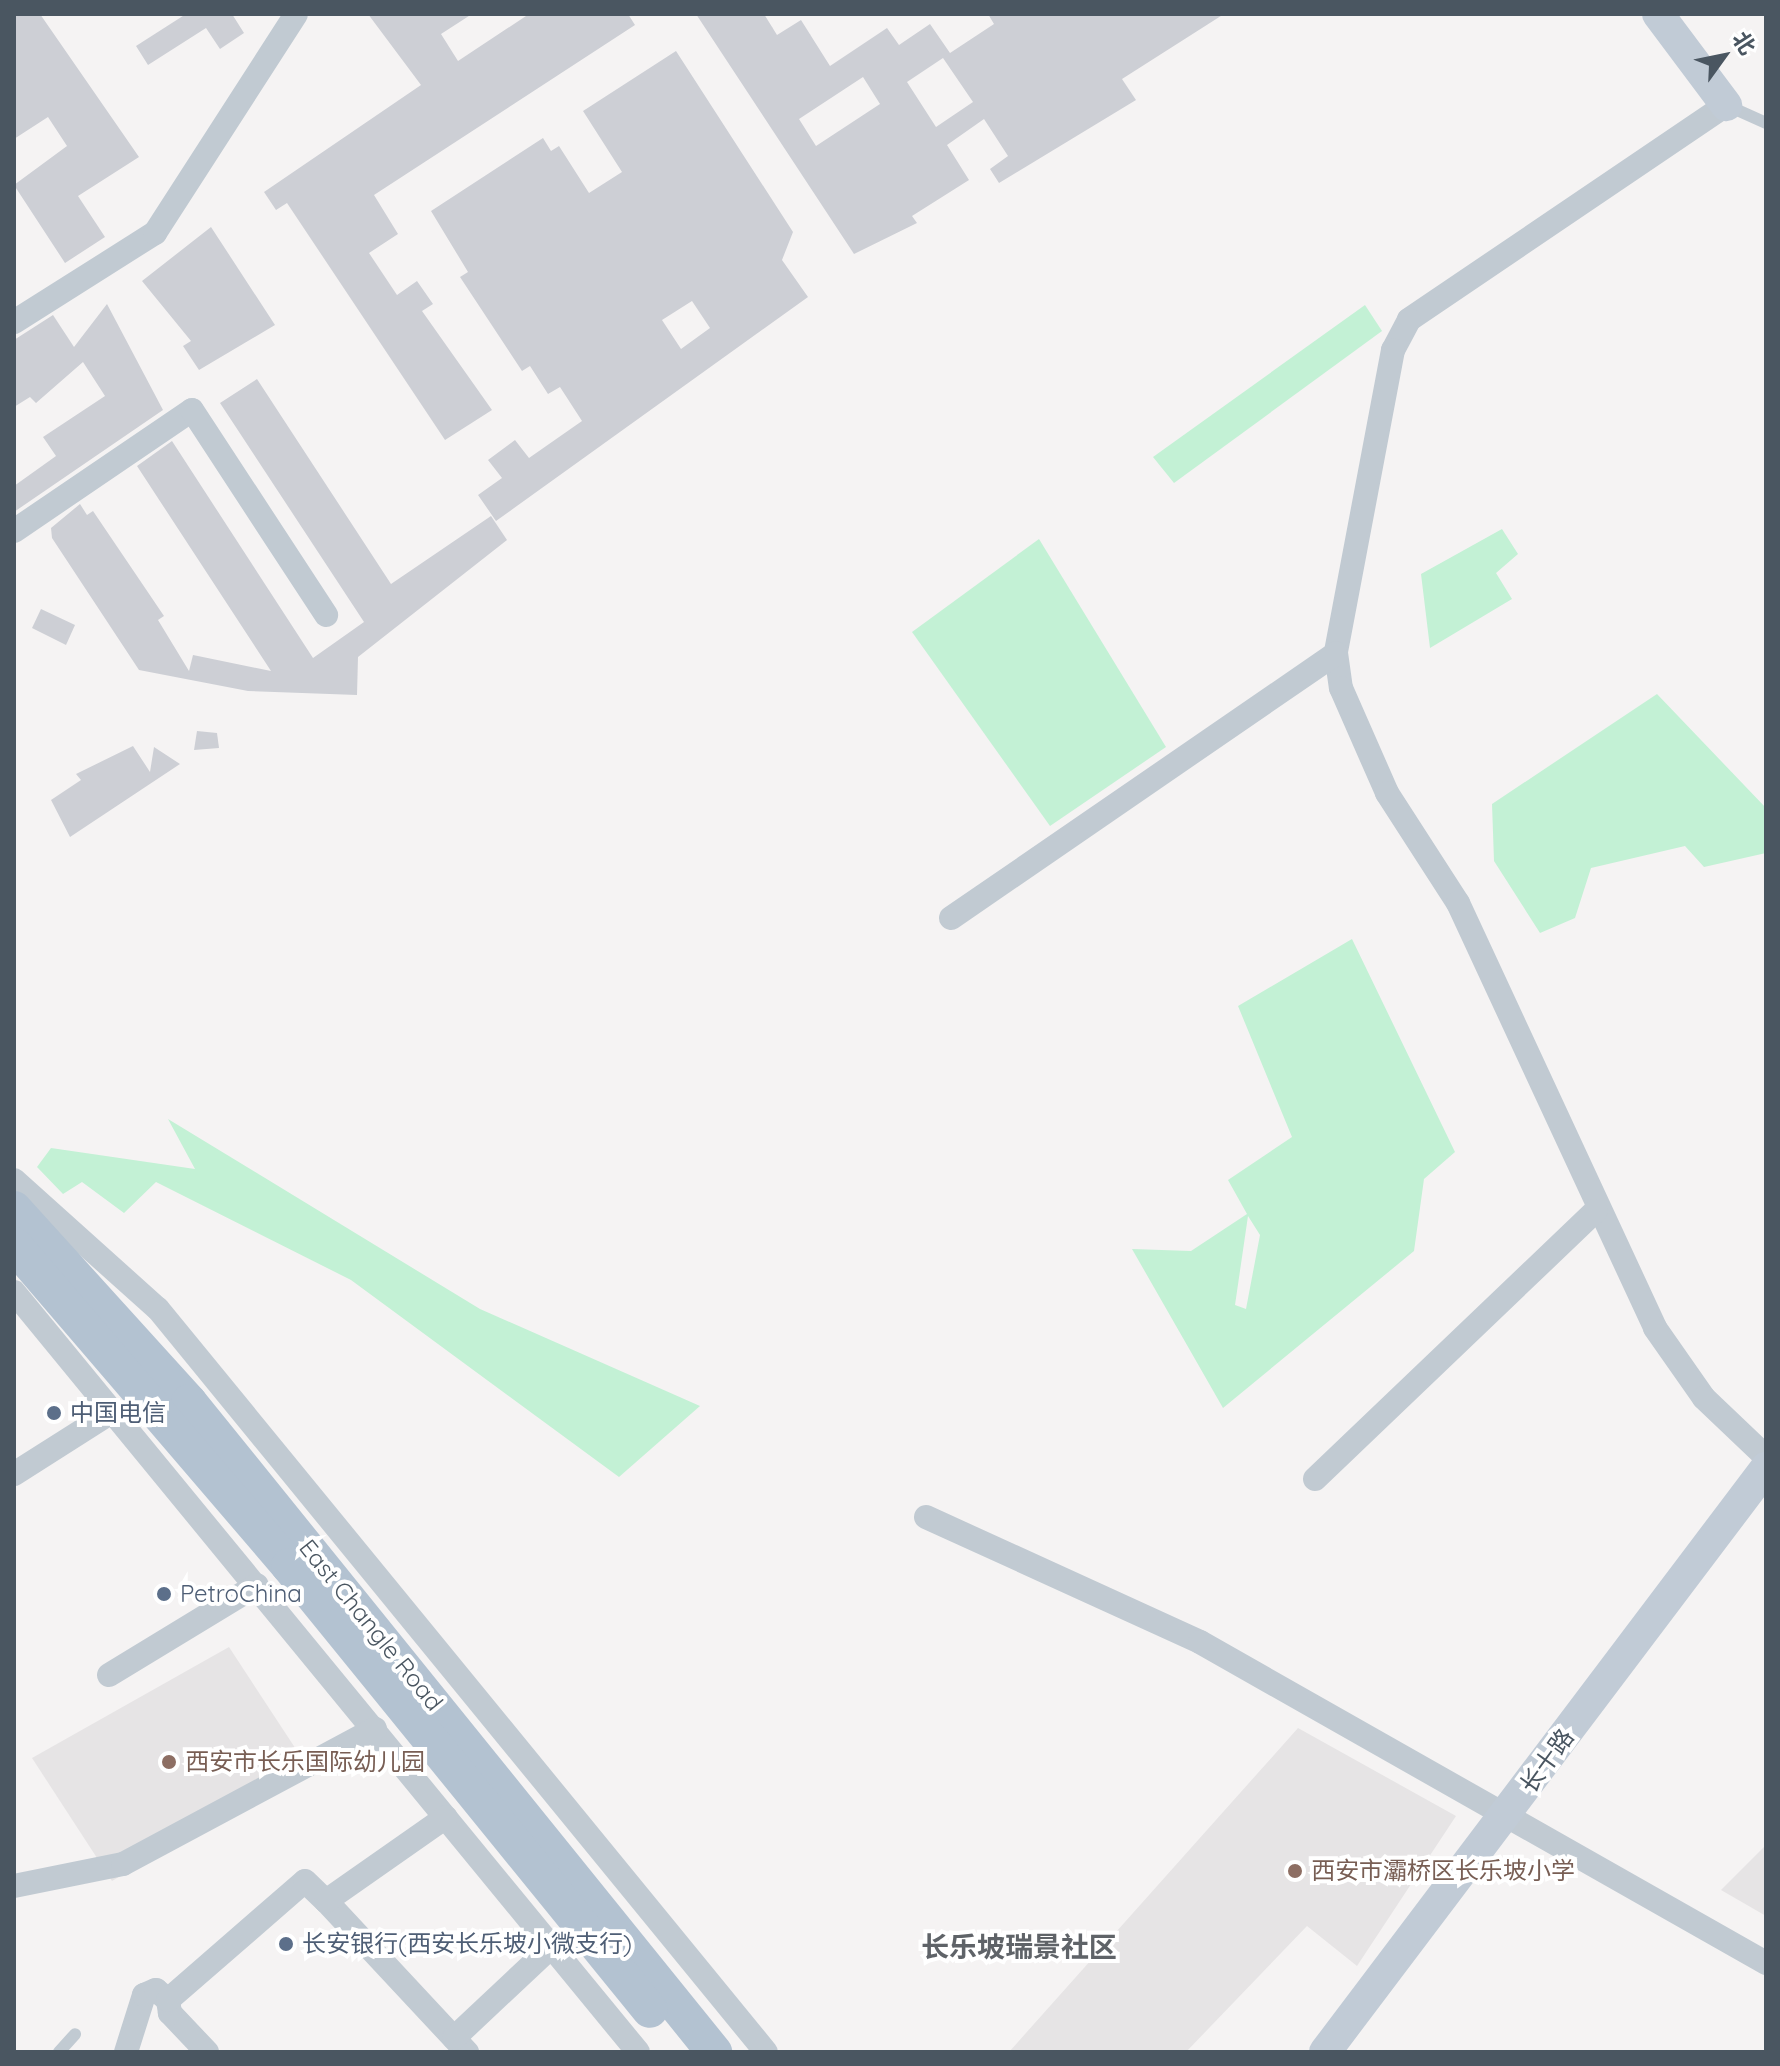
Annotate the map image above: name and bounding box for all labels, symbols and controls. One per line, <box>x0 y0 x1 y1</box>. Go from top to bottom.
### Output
north arrow <box>1684 16 1764 96</box>
text: 北 <box>1726 26 1762 60</box>
place label: 中国电信 <box>70 1399 166 1427</box>
marker: 中国电信 <box>45 1404 63 1422</box>
street label: East Changle Road <box>293 1534 449 1716</box>
place label: PetroChina <box>180 1580 302 1608</box>
marker: PetroChina <box>155 1585 173 1603</box>
street label: 长十路 <box>1514 1723 1580 1799</box>
place label: 西安市长乐国际幼儿园 <box>185 1748 425 1776</box>
marker: 西安市长乐国际幼儿园 <box>160 1753 178 1771</box>
place label: 西安市灞桥区长乐坡小学 <box>1311 1857 1575 1885</box>
marker: 西安市灞桥区长乐坡小学 <box>1286 1862 1304 1880</box>
place label: 长安银行(西安长乐坡小微支行) <box>302 1930 632 1958</box>
district label: 长乐坡瑞景社区 <box>921 1930 1117 1964</box>
marker: 长安银行(西安长乐坡小微支行) <box>277 1935 295 1953</box>

